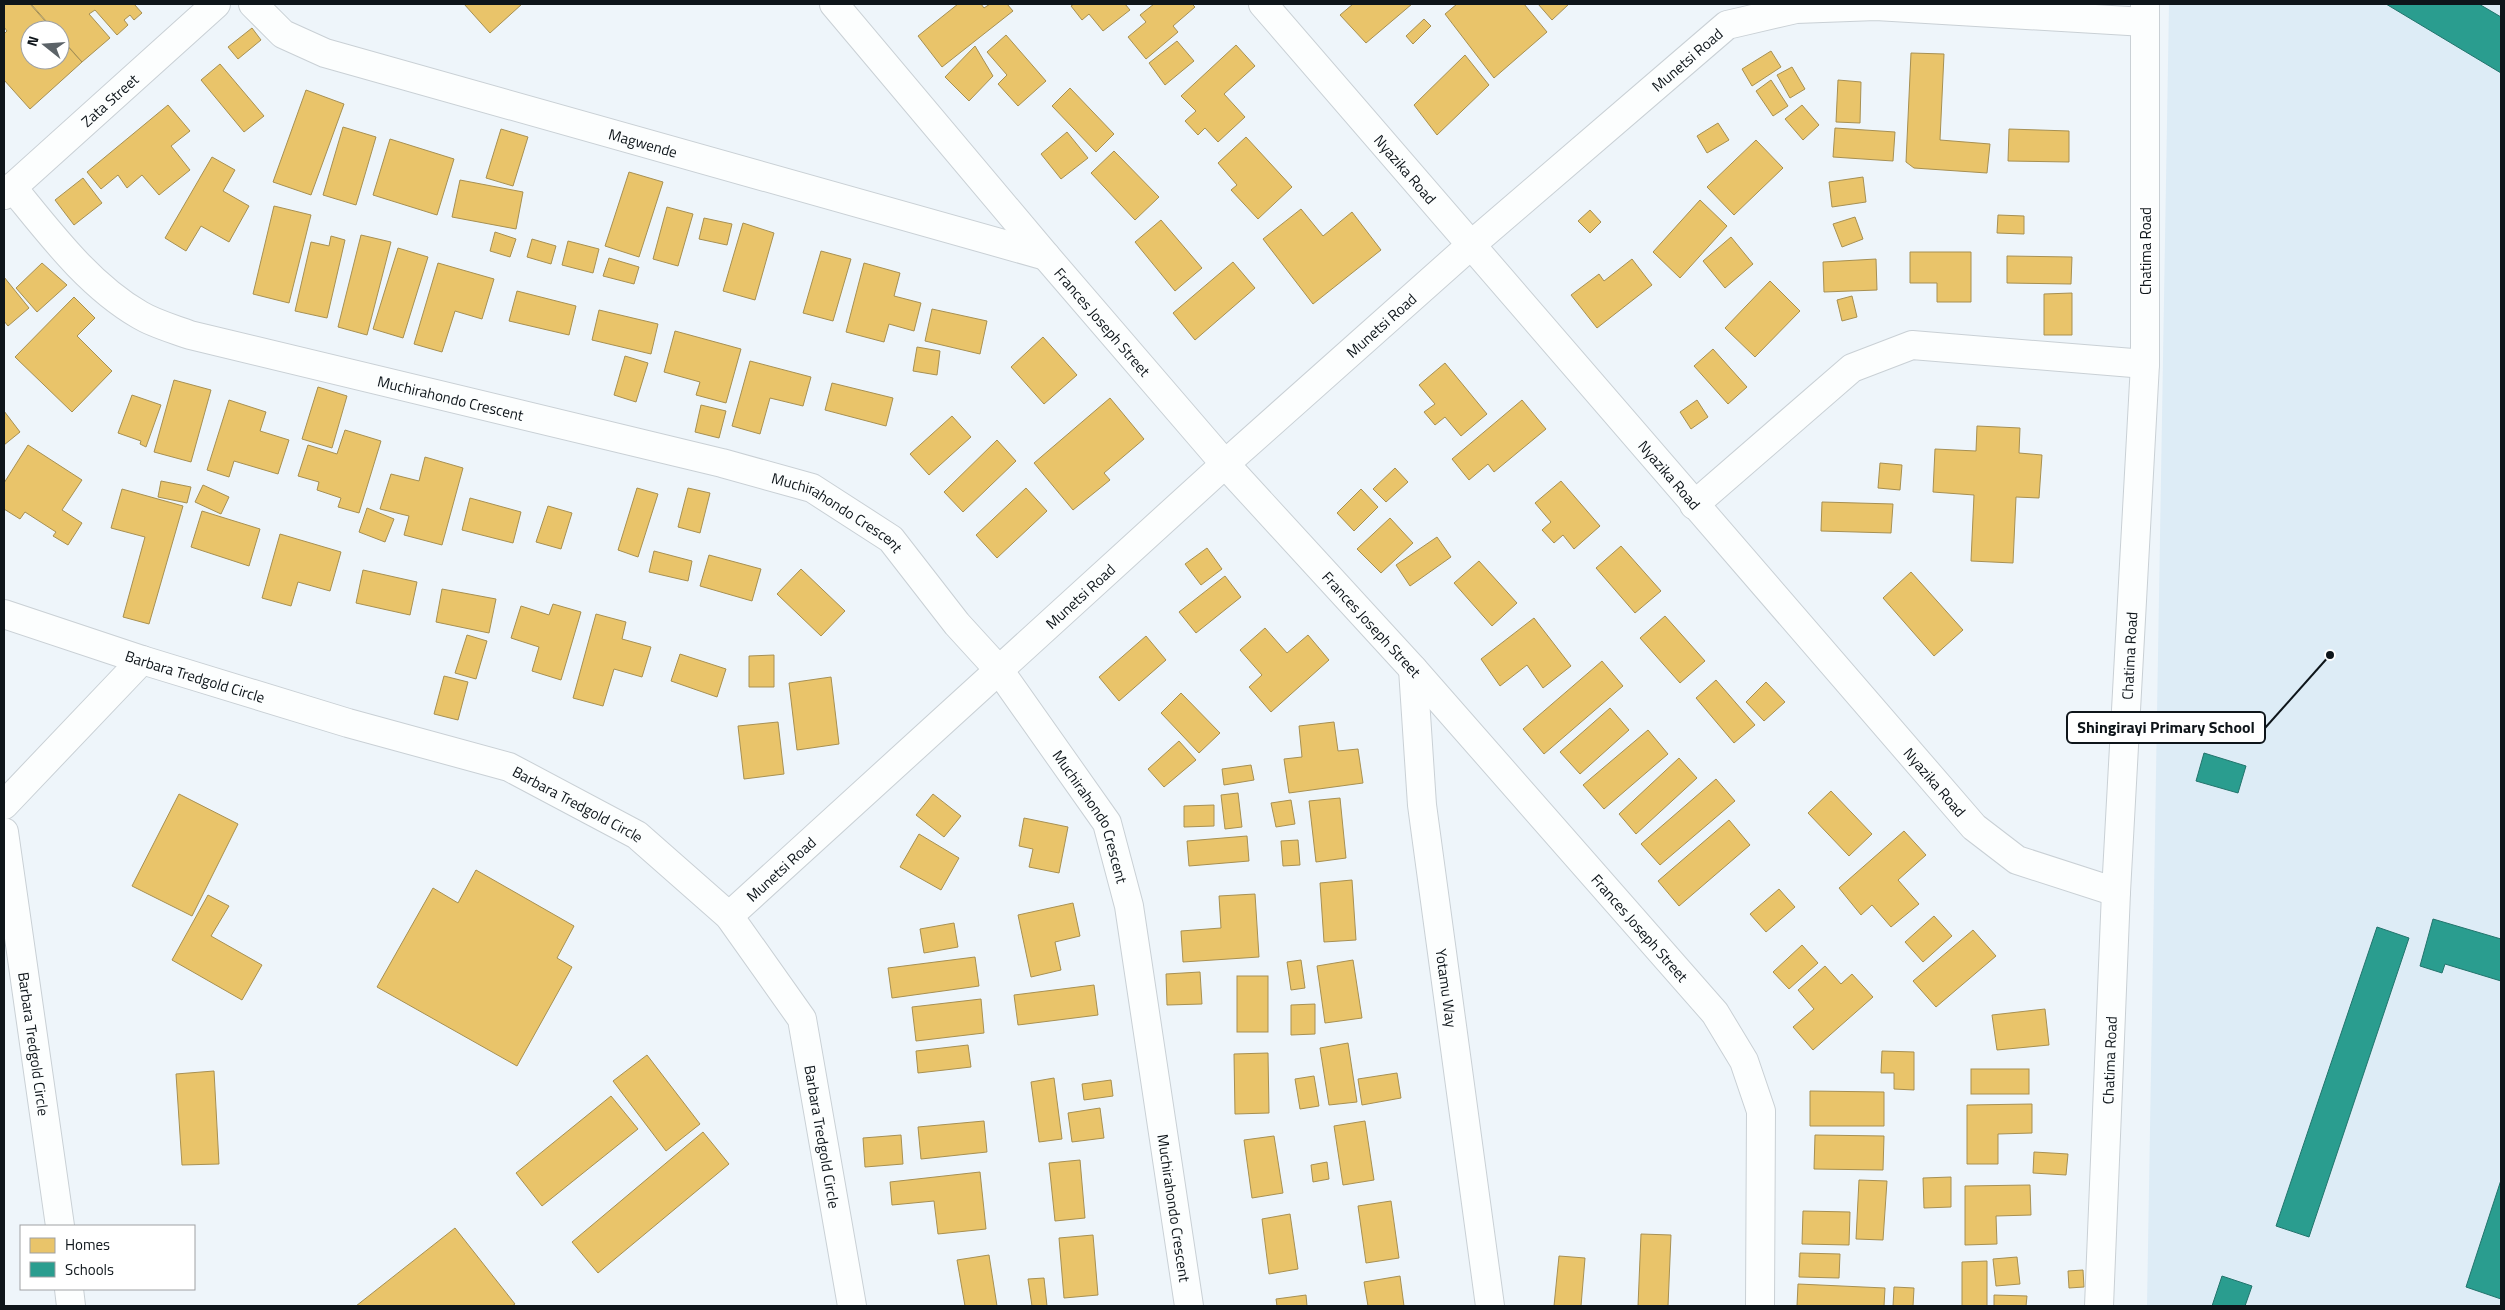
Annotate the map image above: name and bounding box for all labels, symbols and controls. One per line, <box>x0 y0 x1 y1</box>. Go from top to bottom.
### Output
north arrow <box>20 20 70 70</box>
street label: Munetsi Road <box>1646 22 1728 97</box>
text: N <box>21 33 44 49</box>
street label: Zata Street <box>76 67 144 132</box>
street label: Magwende <box>606 122 680 163</box>
street label: Nyazika Road <box>1369 129 1442 209</box>
street label: Chatima Road <box>2134 207 2157 295</box>
street label: Frances Joseph Street <box>1049 262 1157 382</box>
street label: Munetsi Road <box>1341 287 1421 363</box>
street label: Muchirahondo Crescent <box>375 369 527 427</box>
street label: Nyazika Road <box>1633 435 1706 514</box>
street label: Muchirahondo Crescent <box>769 466 909 558</box>
street label: Munetsi Road <box>1040 558 1120 634</box>
street label: Frances Joseph Street <box>1317 566 1427 683</box>
street label: Chatima Road <box>2115 611 2143 700</box>
street label: Barbara Tredgold Circle <box>122 644 268 708</box>
callout: Shingirayi Primary School <box>2067 712 2265 743</box>
text: Shingirayi Primary School <box>2077 715 2255 739</box>
street label: Nyazika Road <box>1898 742 1972 822</box>
street label: Muchirahondo Crescent <box>1047 745 1134 887</box>
street label: Barbara Tredgold Circle <box>509 760 649 847</box>
street label: Munetsi Road <box>741 831 821 907</box>
street label: Frances Joseph Street <box>1586 868 1694 987</box>
street label: Yotamu Way <box>1430 947 1464 1029</box>
street label: Barbara Tredgold Circle <box>13 970 56 1117</box>
street label: Chatima Road <box>2096 1016 2122 1105</box>
street label: Barbara Tredgold Circle <box>799 1063 846 1210</box>
street label: Muchirahondo Crescent <box>1152 1132 1197 1284</box>
legend <box>20 1225 195 1290</box>
text: Homes <box>65 1233 110 1256</box>
text: Schools <box>65 1258 114 1281</box>

